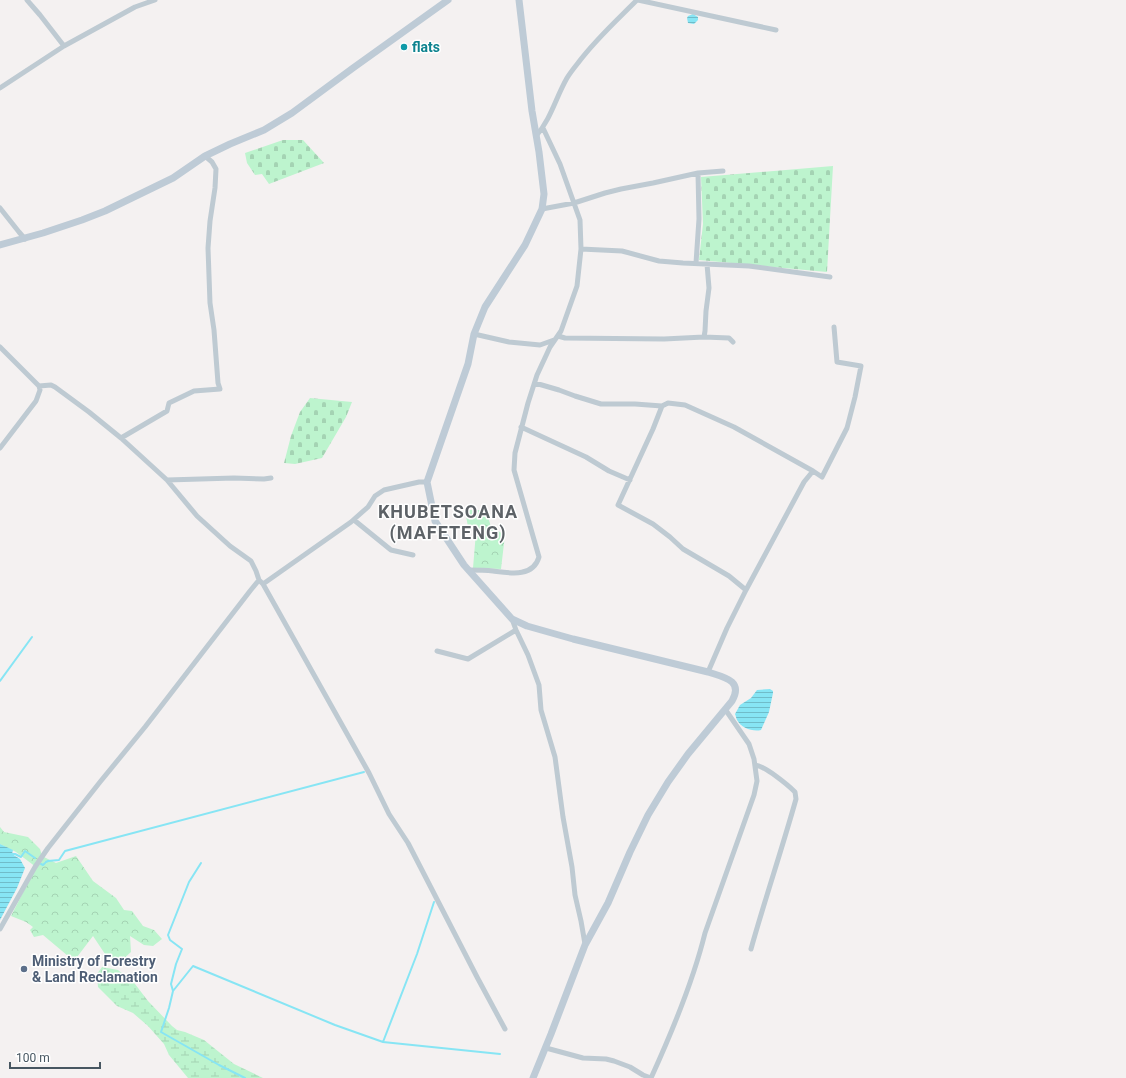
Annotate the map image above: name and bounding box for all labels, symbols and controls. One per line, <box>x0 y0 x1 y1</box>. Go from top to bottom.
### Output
place label: flats <box>412 39 440 55</box>
marker: flats <box>399 42 409 52</box>
district label: KHUBETSOANA (MAFETENG) <box>378 501 518 544</box>
place label: Ministry of Forestry & Land Reclamation <box>32 953 158 985</box>
marker: Ministry of Forestry & Land Reclamation <box>19 964 29 974</box>
scale bar <box>10 1044 100 1070</box>
text: 100 m <box>16 1051 50 1065</box>

